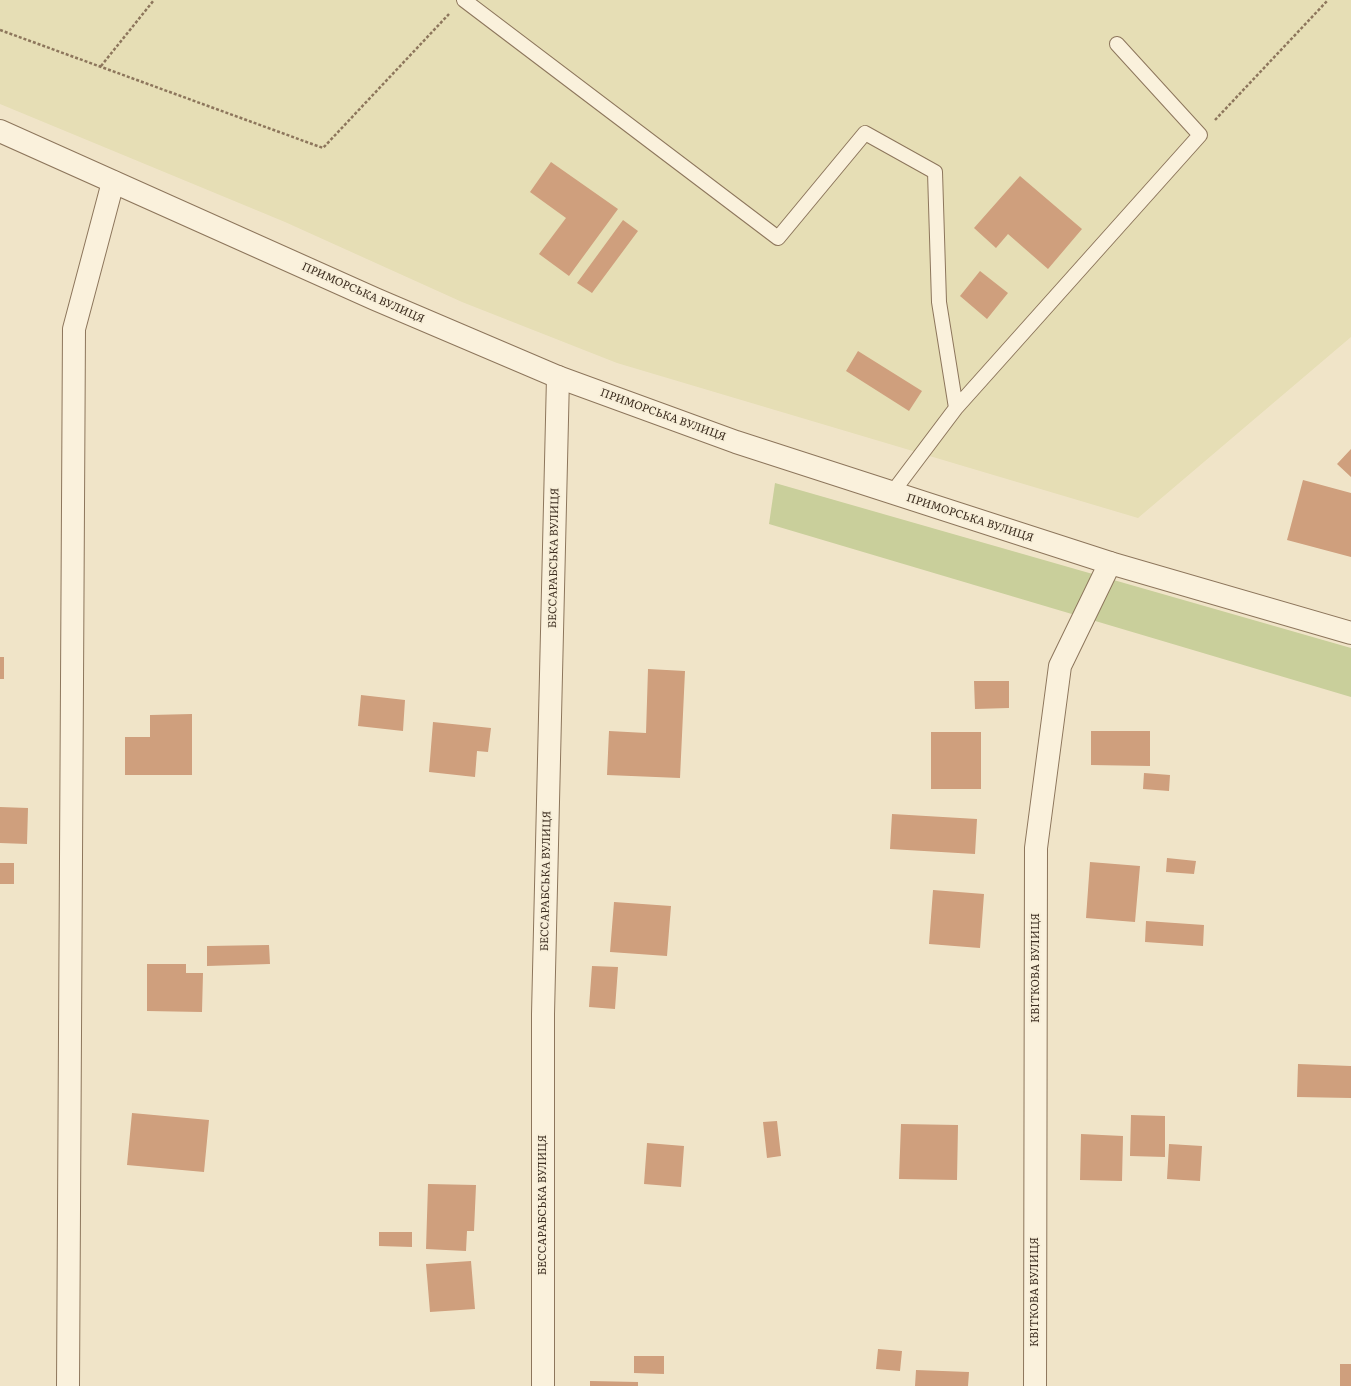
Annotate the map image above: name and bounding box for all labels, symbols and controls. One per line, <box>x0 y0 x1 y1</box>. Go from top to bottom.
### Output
street label: ПРИМОРСЬКА ВУЛИЦЯ <box>300 260 426 326</box>
street label: ПРИМОРСЬКА ВУЛИЦЯ <box>598 386 728 444</box>
street label: БЕССАРАБСЬКА ВУЛИЦЯ <box>546 488 562 628</box>
street label: ПРИМОРСЬКА ВУЛИЦЯ <box>905 491 1035 545</box>
street label: БЕССАРАБСЬКА ВУЛИЦЯ <box>538 811 554 951</box>
street label: КВІТКОВА ВУЛИЦЯ <box>1029 913 1043 1023</box>
street label: БЕССАРАБСЬКА ВУЛИЦЯ <box>536 1135 550 1275</box>
street label: КВІТКОВА ВУЛИЦЯ <box>1028 1237 1042 1347</box>

